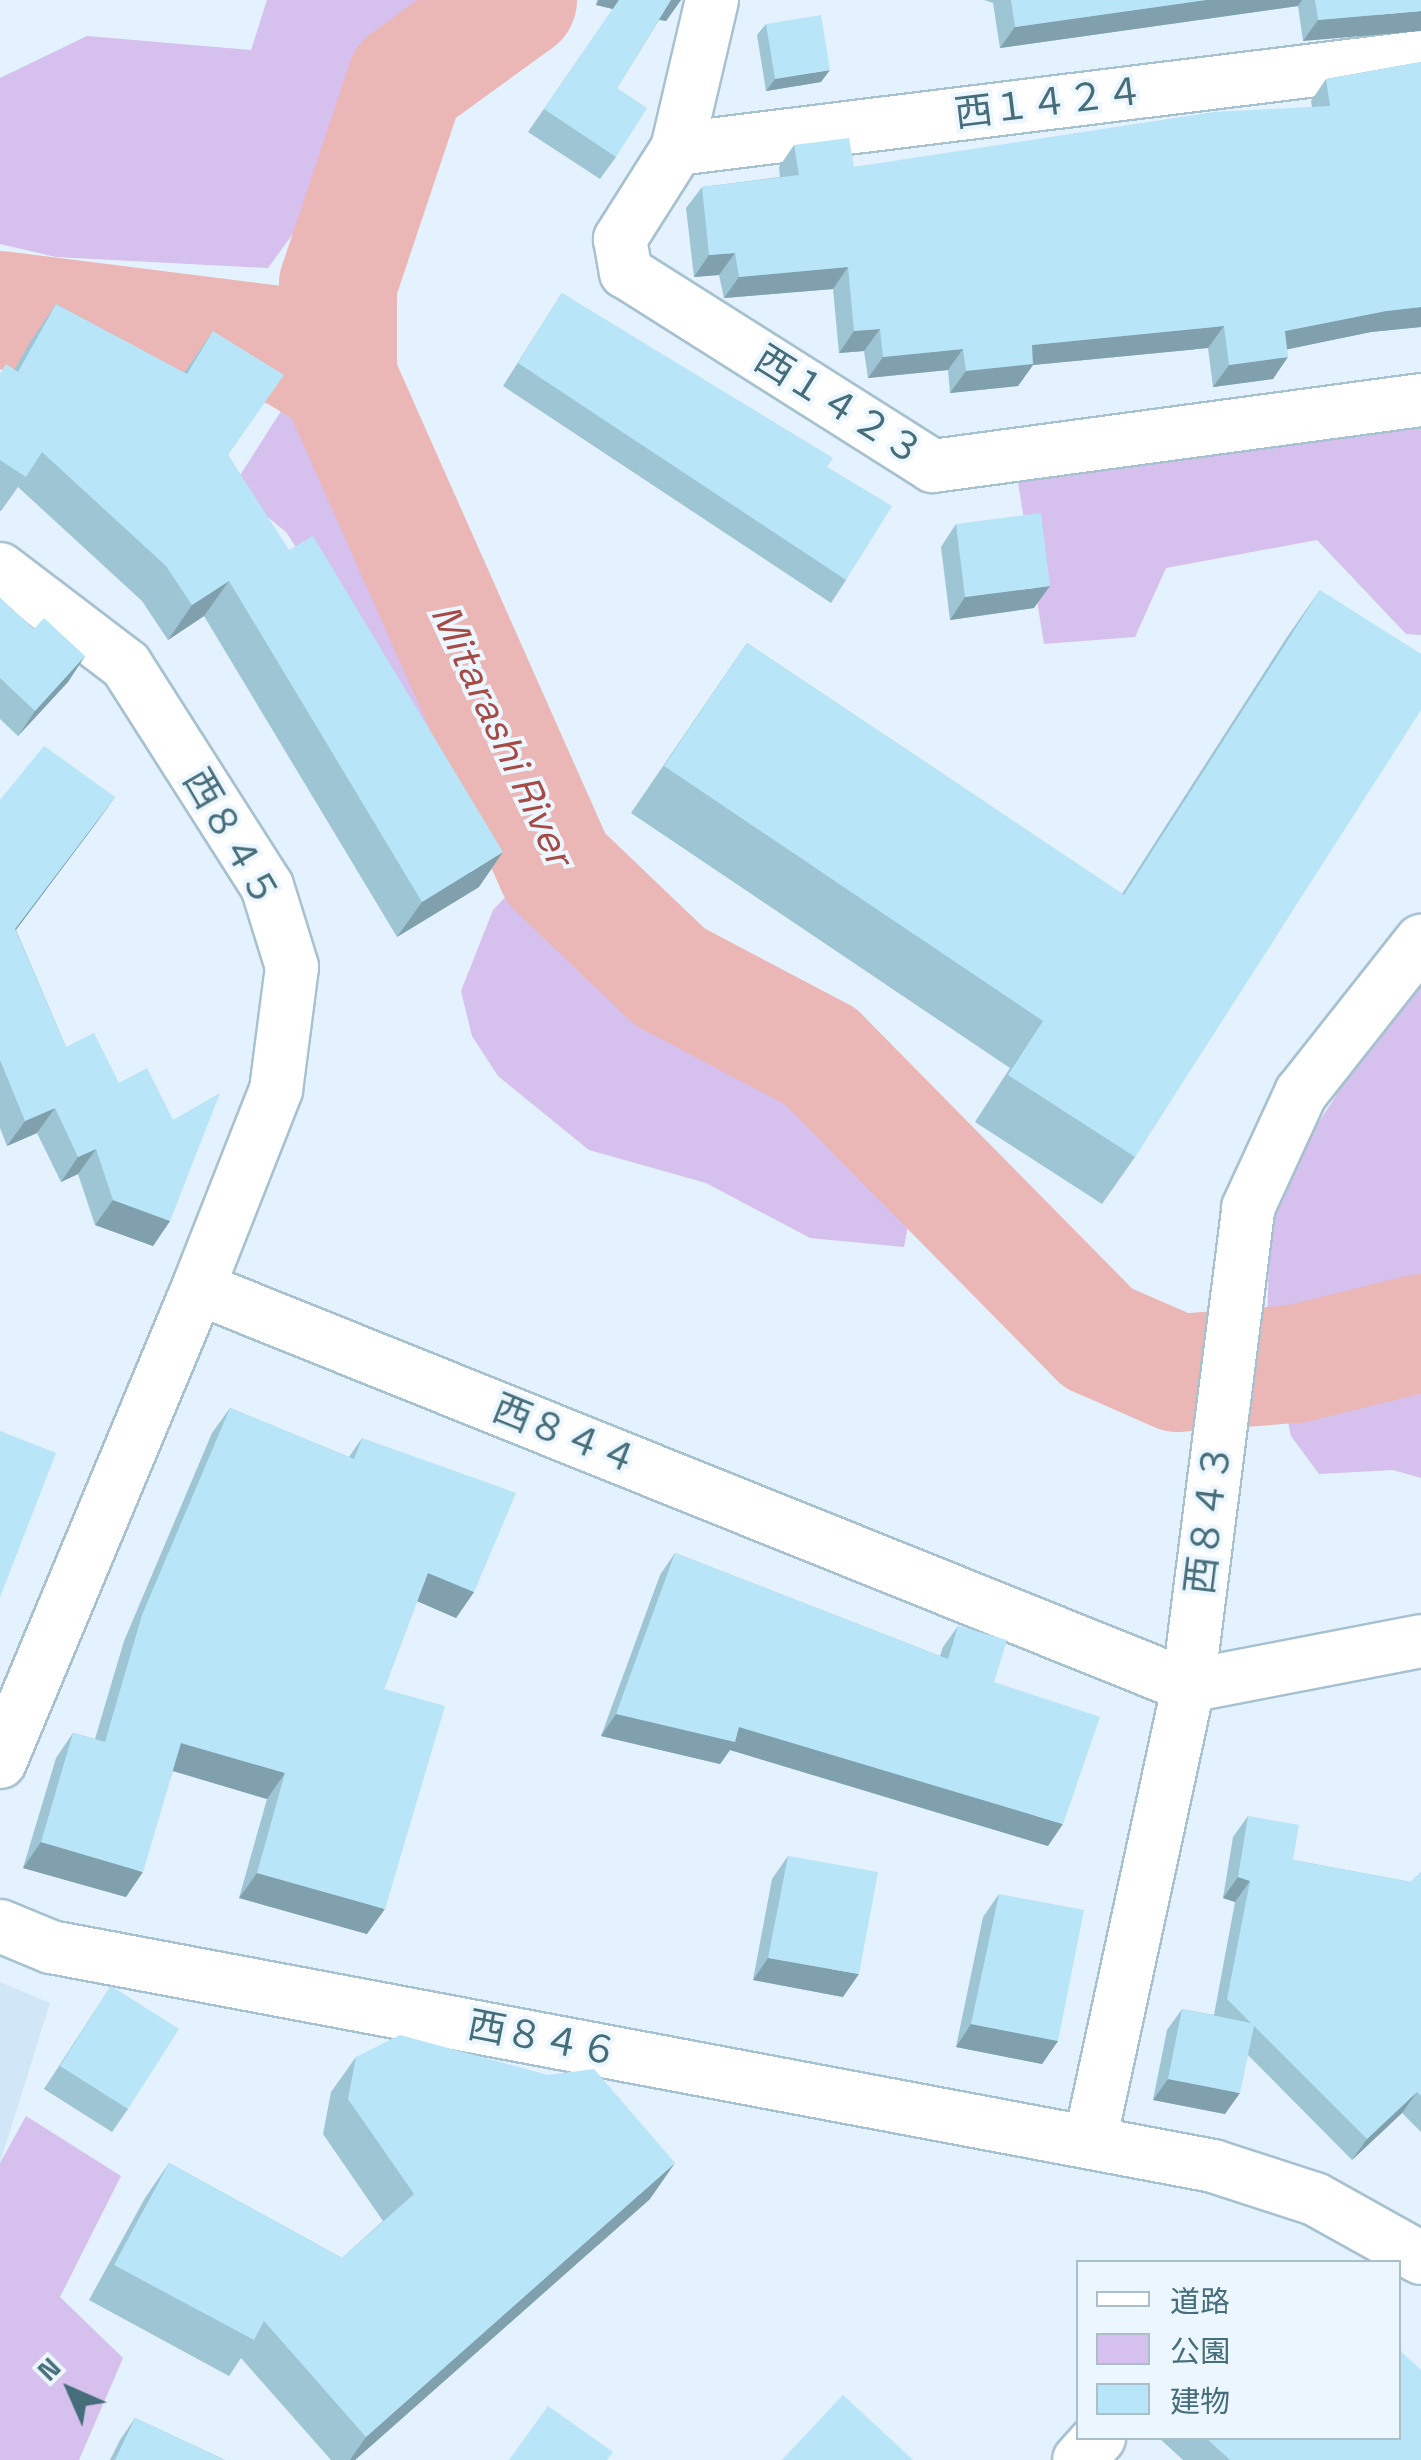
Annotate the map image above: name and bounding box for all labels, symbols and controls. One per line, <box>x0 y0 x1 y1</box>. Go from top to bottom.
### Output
street label: 西１４２４ <box>952 69 1146 137</box>
street label: 西１４２３ <box>746 336 932 476</box>
water label: Mitarashi River <box>420 597 584 873</box>
street label: 西８４５ <box>173 761 289 915</box>
street label: 西８４４ <box>486 1385 644 1485</box>
street label: 西８４３ <box>1177 1441 1241 1597</box>
street label: 西８４６ <box>464 2002 622 2076</box>
legend <box>1076 2260 1401 2440</box>
text: 道路 <box>1170 2282 1230 2321</box>
text: 公園 <box>1170 2332 1230 2371</box>
north arrow <box>20 2340 120 2440</box>
text: N <box>29 2349 68 2388</box>
text: 建物 <box>1170 2382 1230 2421</box>

